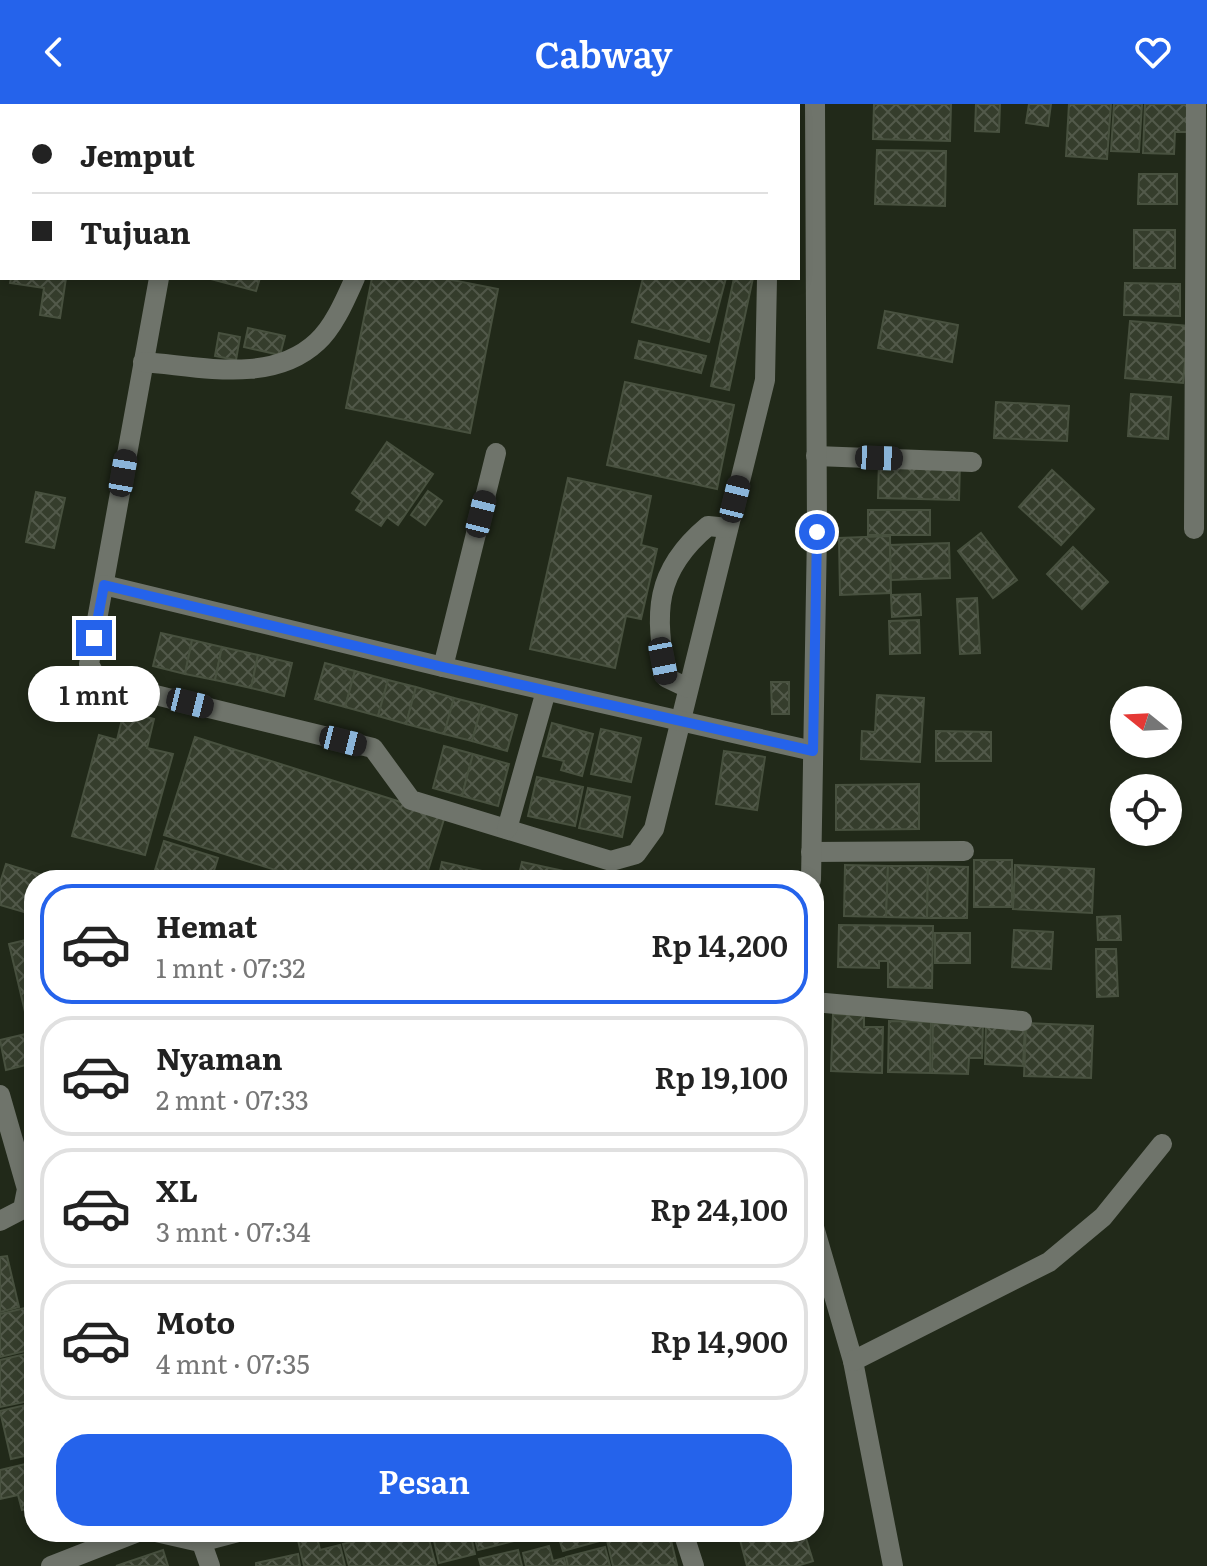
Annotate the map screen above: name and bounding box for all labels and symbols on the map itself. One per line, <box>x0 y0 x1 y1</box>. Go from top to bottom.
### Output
car <box>855 445 903 471</box>
car <box>107 447 139 499</box>
car <box>718 473 752 525</box>
car <box>464 488 498 540</box>
route start <box>799 514 835 550</box>
route end <box>76 620 112 656</box>
car <box>647 635 679 687</box>
callout: 1 mnt <box>28 666 160 722</box>
car <box>164 686 216 720</box>
north arrow <box>1110 686 1182 758</box>
car <box>317 724 369 758</box>

